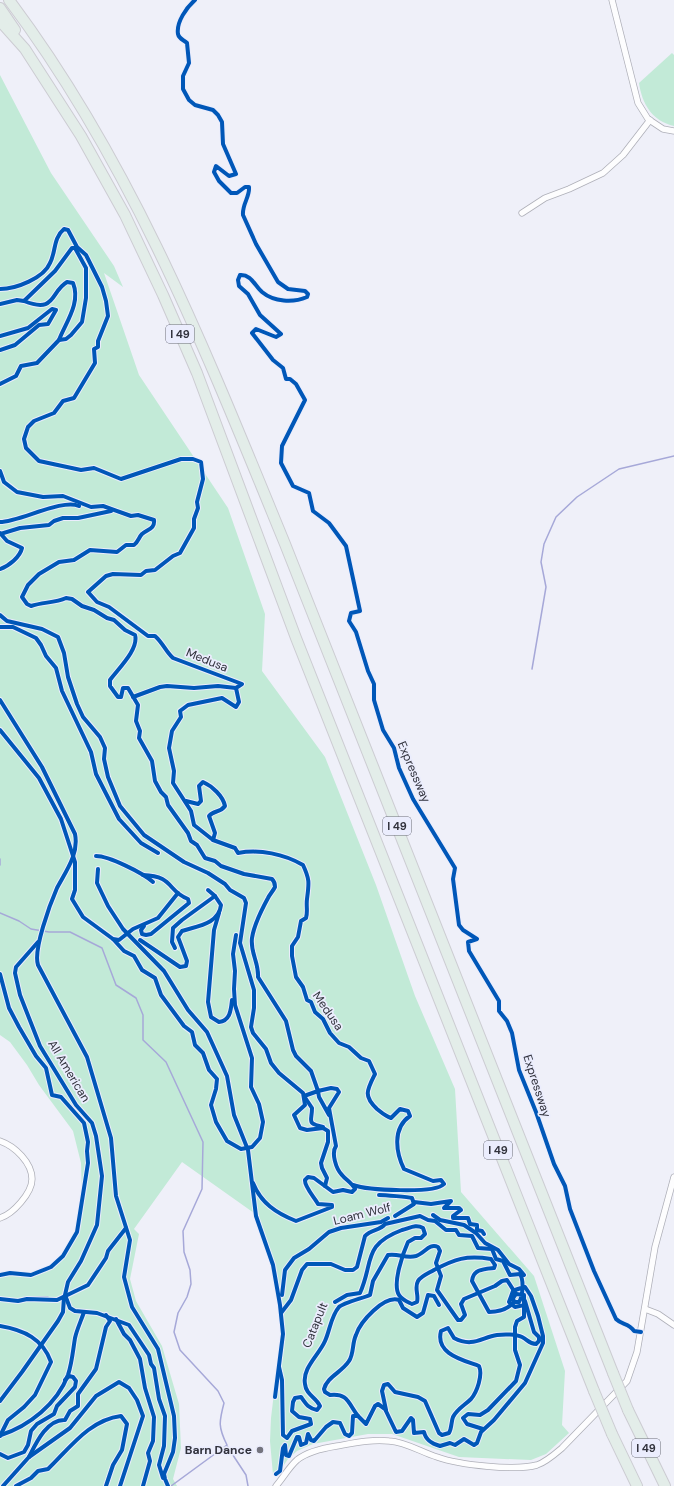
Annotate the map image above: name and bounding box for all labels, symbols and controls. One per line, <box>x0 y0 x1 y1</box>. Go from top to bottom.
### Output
road number: I 49 <box>166 325 194 343</box>
street label: Medusa <box>184 644 230 676</box>
street label: Expressway <box>394 739 434 805</box>
road number: I 49 <box>383 817 411 835</box>
street label: Medusa <box>309 988 347 1034</box>
street label: All American <box>44 1037 94 1105</box>
street label: Expressway <box>519 1053 555 1120</box>
road number: I 49 <box>484 1141 512 1159</box>
street label: Loam Wolf <box>332 1199 392 1229</box>
street label: Catapult <box>299 1299 332 1350</box>
road number: I 49 <box>632 1439 660 1457</box>
place label: Barn Dance <box>185 1442 252 1458</box>
marker: Barn Dance <box>255 1445 265 1455</box>

